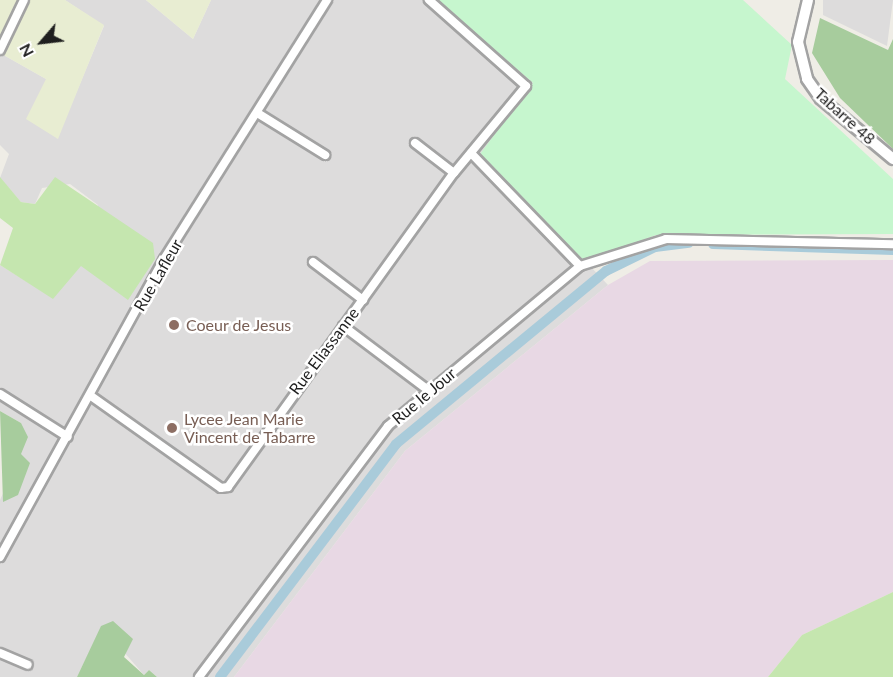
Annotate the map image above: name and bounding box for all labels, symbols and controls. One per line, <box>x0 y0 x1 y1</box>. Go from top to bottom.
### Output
north arrow <box>12 12 72 72</box>
text: N <box>14 41 37 61</box>
street label: Tabarre 48 <box>811 84 879 148</box>
street label: Rue Lafleur <box>130 236 186 314</box>
street label: Rue Eliassanne <box>285 304 363 398</box>
place label: Coeur de Jesus <box>186 315 292 335</box>
marker: Coeur de Jesus <box>167 318 181 332</box>
street label: Rue le Jour <box>388 364 460 428</box>
place label: Lycee Jean Marie Vincent de Tabarre <box>184 409 316 447</box>
marker: Lycee Jean Marie Vincent de Tabarre <box>165 421 179 435</box>

